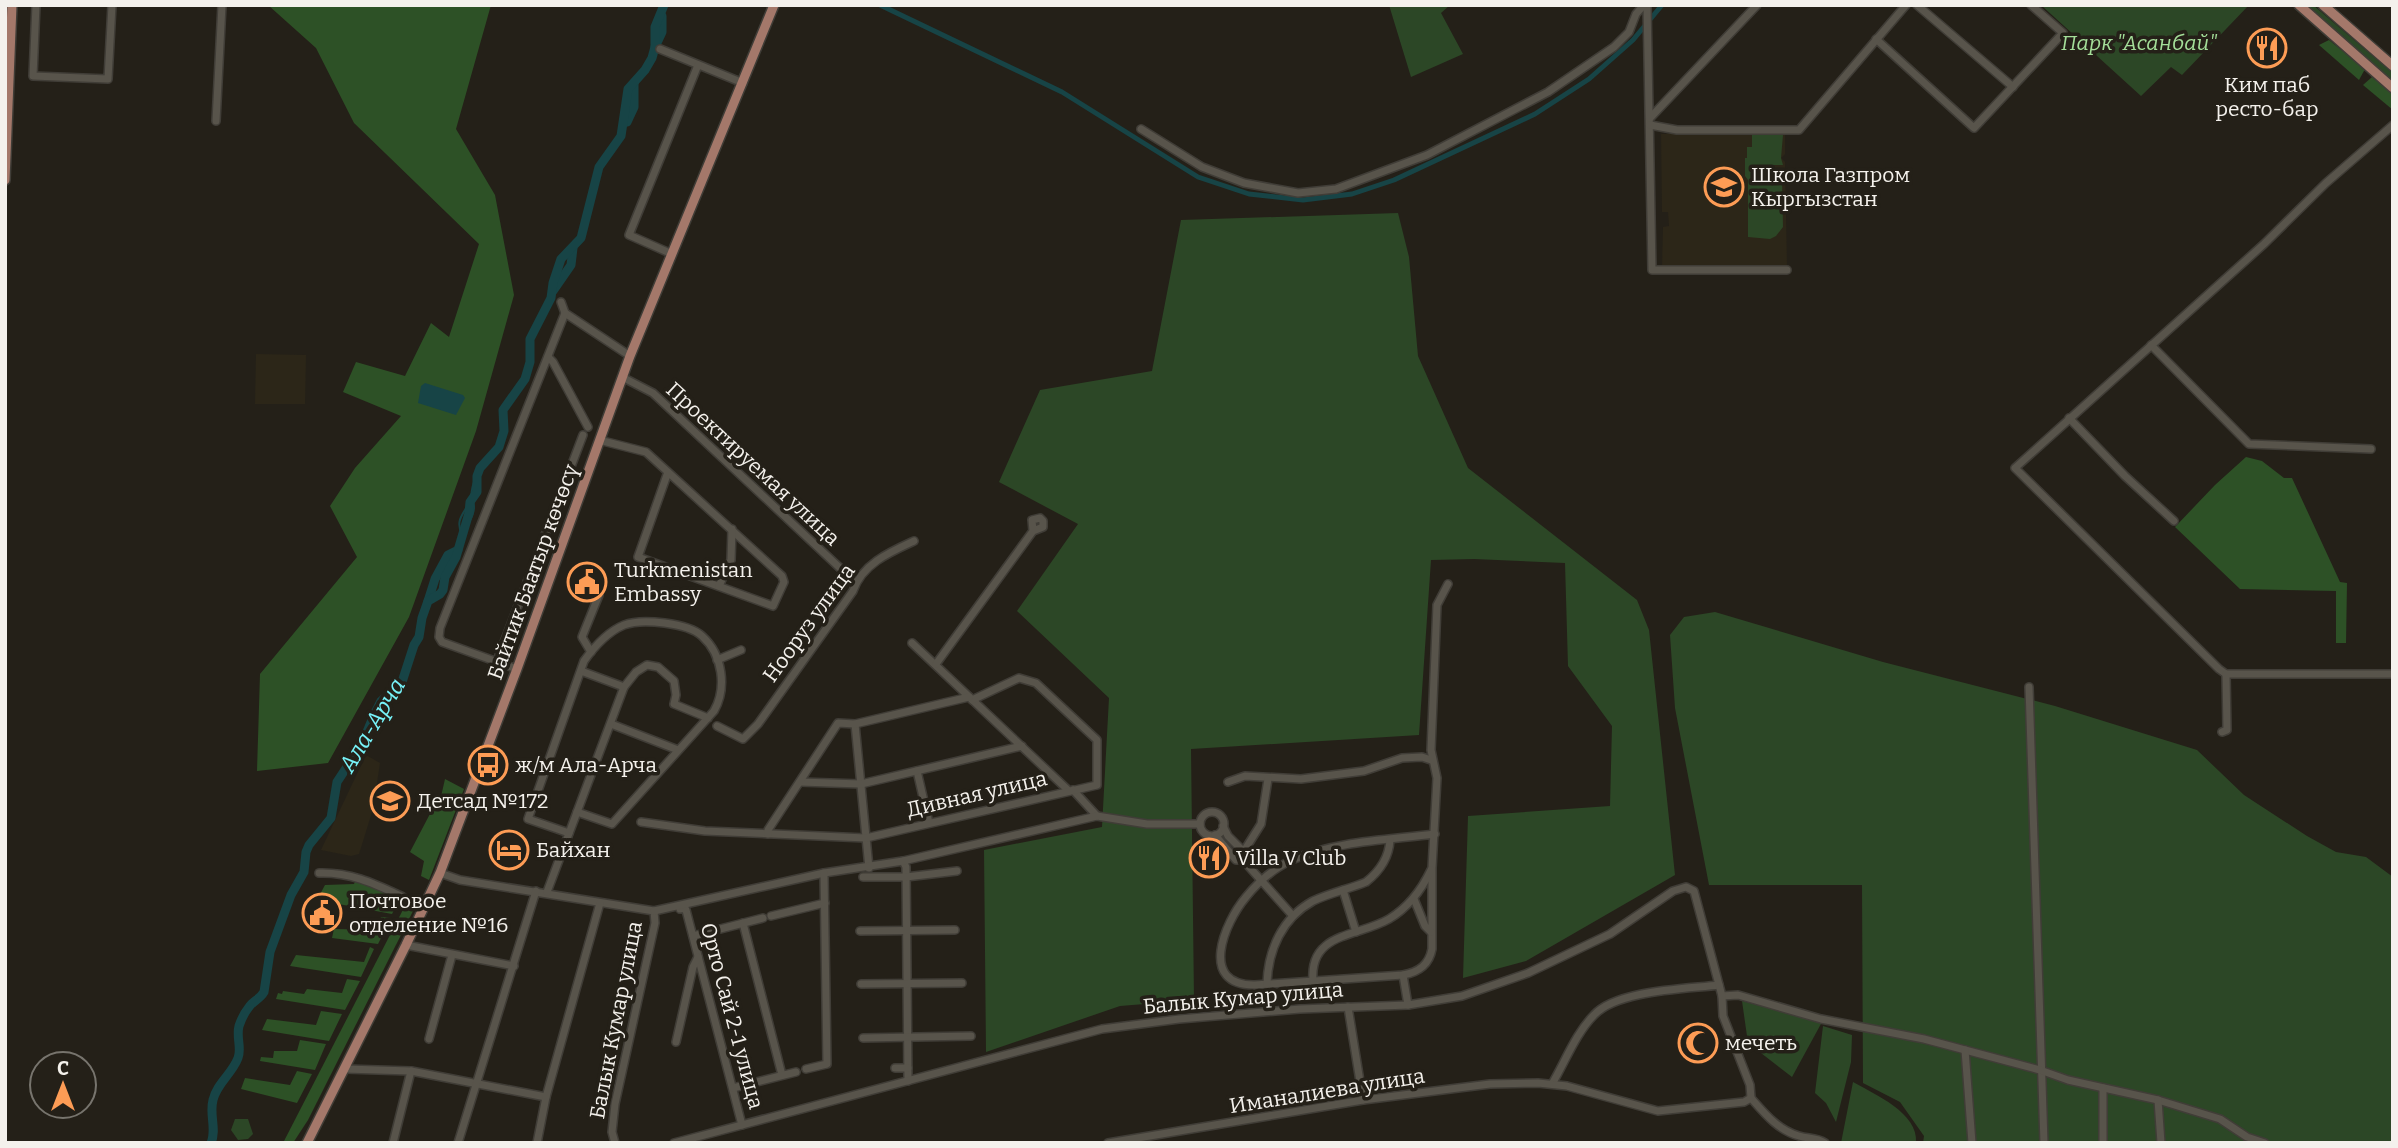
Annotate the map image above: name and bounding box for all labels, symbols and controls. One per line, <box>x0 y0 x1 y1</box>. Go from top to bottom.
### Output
restaurant icon: Ким паб ресто-бар <box>2246 27 2288 69</box>
park label: Парк "Асанбай" <box>2061 30 2217 56</box>
place label: Ким паб ресто-бар <box>2216 72 2318 122</box>
place label: Школа Газпром Кыргызстан <box>1751 162 1910 212</box>
school or university icon: Школа Газпром Кыргызстан <box>1703 166 1745 208</box>
street label: Проектируемая улица <box>661 377 846 552</box>
street label: Байтик Баатыр көчөсү <box>482 460 584 683</box>
place label: Turkmenistan Embassy <box>614 557 753 607</box>
street label: Нооруз улица <box>757 558 861 687</box>
public building icon: Turkmenistan Embassy <box>566 561 608 603</box>
water label: Ала-Арча <box>332 673 411 778</box>
bus stop icon: ж/м Ала-Арча <box>467 744 509 786</box>
place label: ж/м Ала-Арча <box>515 752 657 778</box>
street label: Дивная улица <box>904 765 1050 823</box>
school or university icon: Детсад №172 <box>369 780 411 822</box>
place label: Детсад №172 <box>417 788 548 814</box>
hotel icon: Байхан <box>488 829 530 871</box>
place label: Байхан <box>536 837 611 863</box>
restaurant icon: Villa V Club <box>1188 837 1230 879</box>
place label: Villa V Club <box>1236 845 1346 871</box>
place label: Почтовое отделение №16 <box>349 888 508 938</box>
public building icon: Почтовое отделение №16 <box>301 892 343 934</box>
street label: Балык Кумар улица <box>584 918 648 1121</box>
street label: Орто Сай 2-1 улица <box>695 920 769 1112</box>
street label: Балык Кумар улица <box>1142 976 1345 1020</box>
mosque icon: мечеть <box>1677 1022 1719 1064</box>
place label: мечеть <box>1725 1030 1797 1056</box>
north arrow <box>28 1050 98 1120</box>
text: С <box>57 1057 69 1080</box>
street label: Иманалиева улица <box>1227 1063 1427 1119</box>

